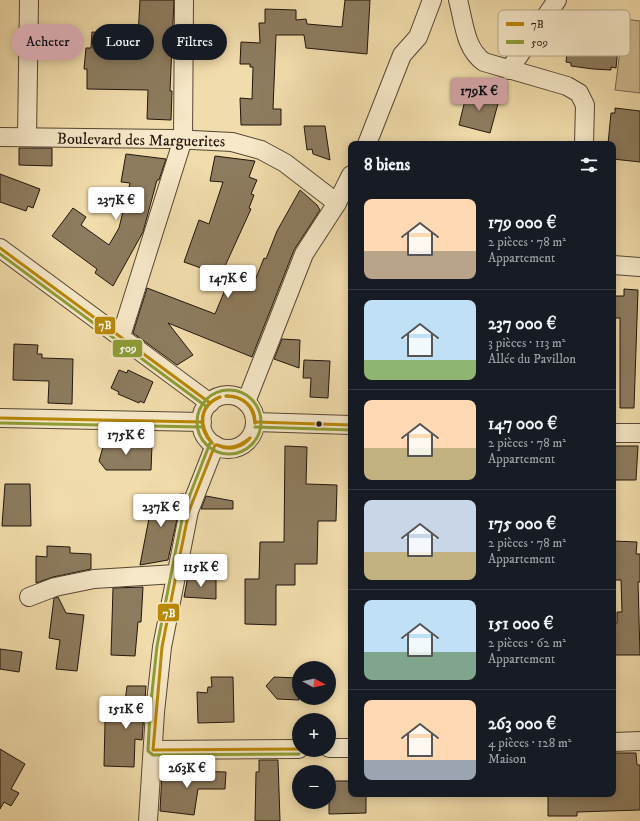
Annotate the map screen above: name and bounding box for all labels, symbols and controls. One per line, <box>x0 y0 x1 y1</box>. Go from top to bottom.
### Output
legend <box>498 10 630 56</box>
text: 7B <box>531 18 544 32</box>
chip: Acheter <box>12 24 84 60</box>
chip: Louer <box>92 24 154 60</box>
chip: Filtres <box>162 24 227 60</box>
text: 509 <box>531 36 548 50</box>
pin: 179K € <box>446 78 512 112</box>
text: 179K € <box>460 83 498 99</box>
street label: Boulevard des Marguerites <box>57 129 225 151</box>
text: 8 biens <box>364 154 410 176</box>
icon: filters <box>578 154 600 176</box>
pin: 237K € <box>83 187 149 221</box>
text: 237K € <box>97 192 135 208</box>
text: 179 000 € <box>488 212 556 234</box>
icon: home <box>396 215 444 263</box>
text: 2 pièces · 78 m² <box>488 234 566 250</box>
text: Appartement <box>488 250 555 266</box>
pin: 147K € <box>195 265 261 299</box>
text: 147K € <box>209 270 247 286</box>
text: 237 000 € <box>488 313 556 335</box>
line badge: 7B <box>94 316 116 335</box>
icon: home <box>396 316 444 364</box>
text: 7B <box>99 319 111 333</box>
text: 3 pièces · 113 m² <box>488 335 566 351</box>
line badge: 509 <box>112 339 143 358</box>
text: 509 <box>119 342 137 356</box>
text: Allée du Pavillon <box>488 351 576 367</box>
text: 147 000 € <box>488 413 557 435</box>
icon: home <box>396 416 444 464</box>
unlabelled marker <box>314 419 324 429</box>
pin: 175K € <box>93 422 159 456</box>
text: 175K € <box>107 427 145 443</box>
text: 2 pièces · 78 m² <box>488 435 566 451</box>
text: Appartement <box>488 451 555 467</box>
pin: 237K € <box>128 494 194 528</box>
text: 237K € <box>142 499 180 515</box>
text: 175 000 € <box>488 513 556 535</box>
icon: home <box>396 516 444 564</box>
text: 2 pièces · 78 m² <box>488 535 566 551</box>
text: Appartement <box>488 551 555 567</box>
pin: 115K € <box>168 554 234 588</box>
text: 115K € <box>183 559 219 575</box>
line badge: 7B <box>157 603 180 622</box>
text: 7B <box>163 607 175 621</box>
text: 151 000 € <box>488 613 554 635</box>
icon: home <box>396 616 444 664</box>
text: 2 pièces · 62 m² <box>488 635 566 651</box>
text: Appartement <box>488 651 555 667</box>
north arrow <box>292 661 336 705</box>
map controls <box>292 661 336 809</box>
pin: 151K € <box>93 696 159 730</box>
text: 151K € <box>108 701 144 717</box>
button: + <box>292 713 336 757</box>
text: 263 000 € <box>488 713 556 735</box>
icon: home <box>396 716 444 764</box>
text: 4 pièces · 128 m² <box>488 735 572 751</box>
text: Maison <box>488 751 526 767</box>
pin: 263K € <box>154 755 220 789</box>
text: 263K € <box>168 760 206 776</box>
button: − <box>292 765 336 809</box>

